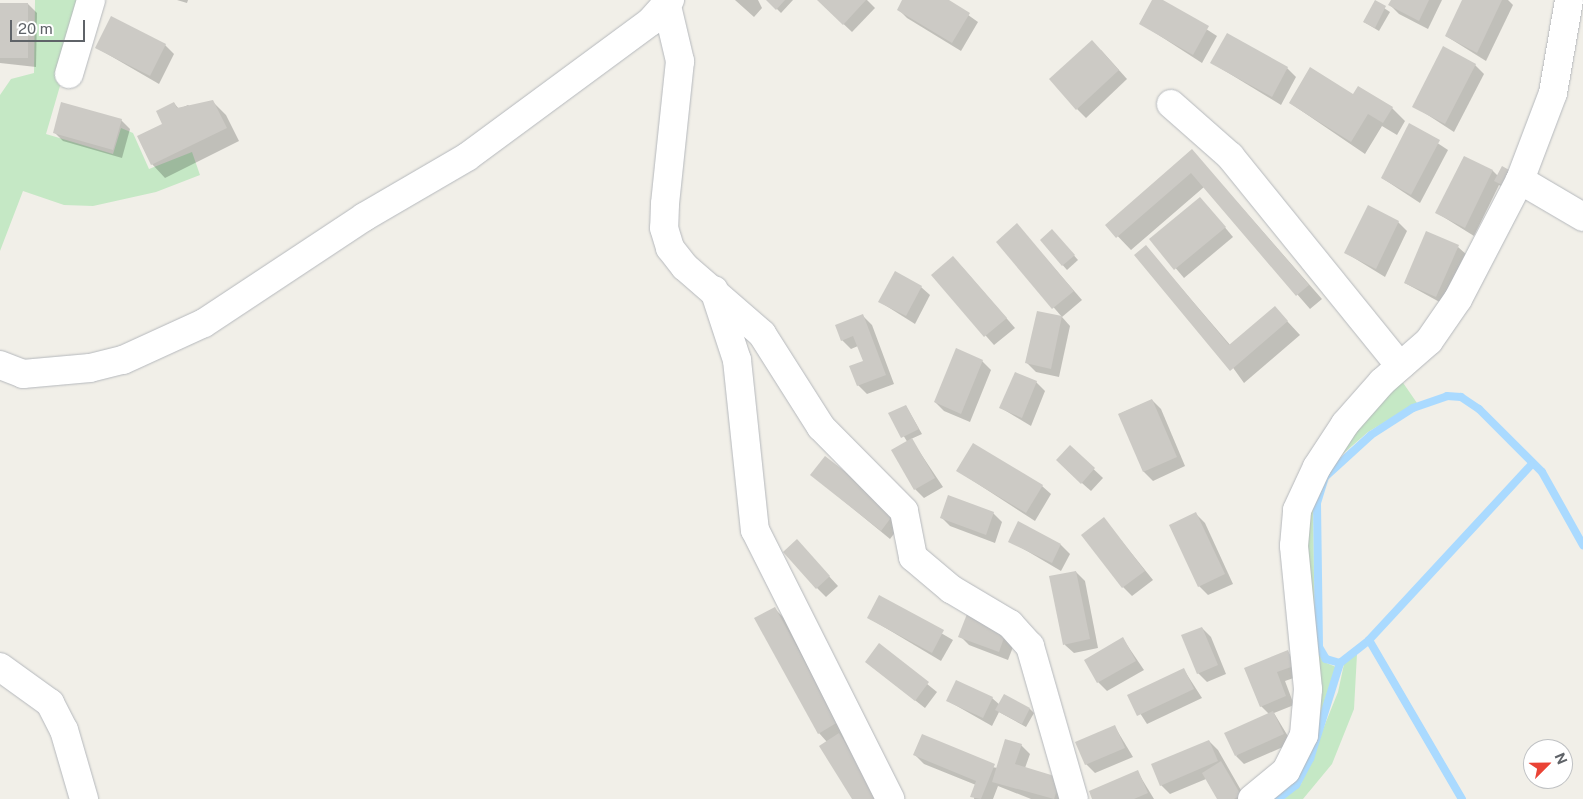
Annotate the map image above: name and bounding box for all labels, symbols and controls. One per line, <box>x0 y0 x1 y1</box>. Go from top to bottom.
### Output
scale bar <box>12 10 88 42</box>
text: 20 m <box>18 20 53 37</box>
north arrow <box>1523 739 1573 789</box>
text: N <box>1551 750 1570 767</box>

